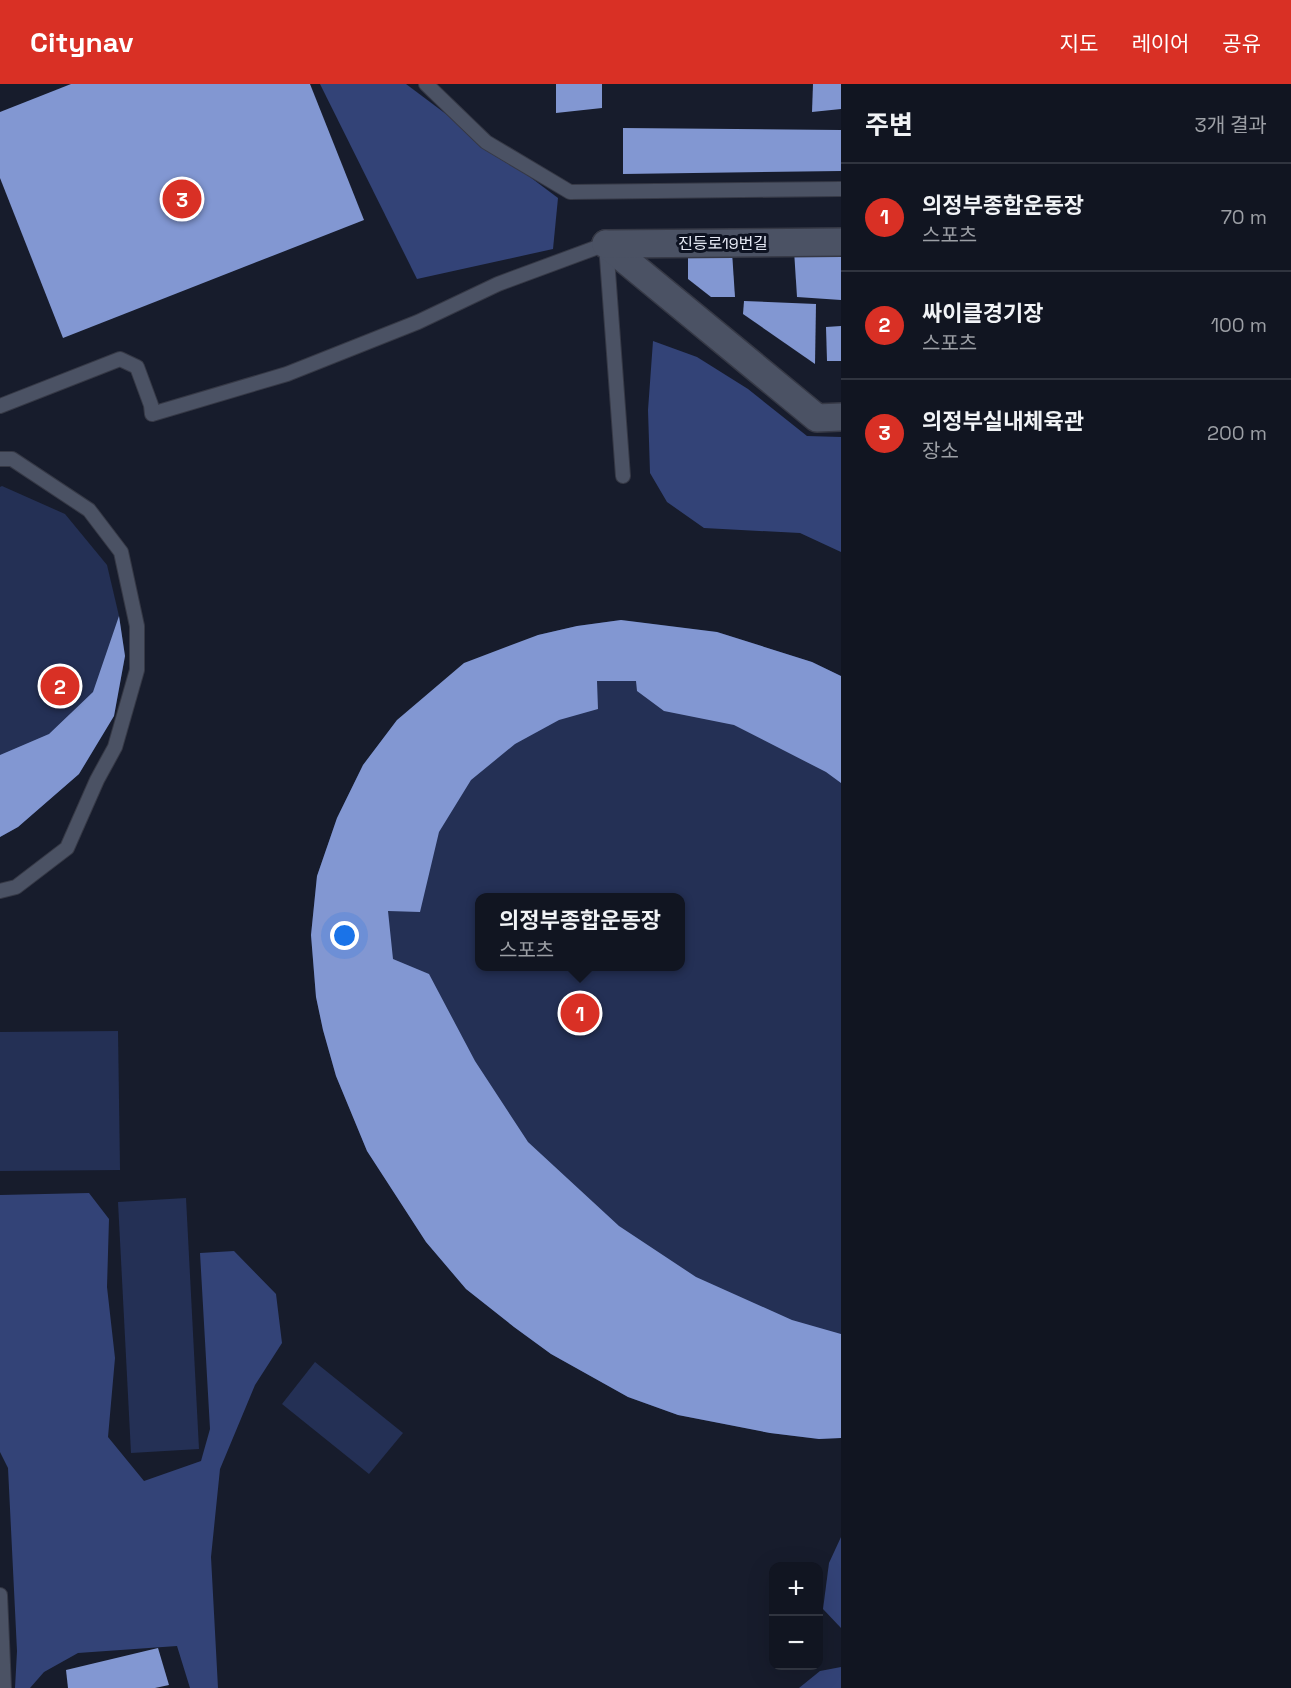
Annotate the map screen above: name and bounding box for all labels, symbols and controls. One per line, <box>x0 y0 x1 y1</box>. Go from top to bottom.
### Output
text: Citynav <box>30 24 134 60</box>
text: 지도 <box>1060 30 1098 57</box>
text: 레이어 <box>1131 30 1189 57</box>
text: 공유 <box>1222 30 1261 57</box>
text: 주변 <box>865 108 913 142</box>
text: 3개 결과 <box>1195 112 1267 138</box>
pin: 3 <box>162 176 201 222</box>
text: 의정부종합운동장 <box>922 191 1084 219</box>
text: 1 <box>880 204 889 230</box>
text: 70 m <box>1221 204 1267 230</box>
text: 스포츠 <box>922 222 977 248</box>
street label: 진등로19번길 <box>678 233 768 254</box>
text: 싸이클경기장 <box>922 299 1043 327</box>
text: 2 <box>879 312 890 338</box>
text: 100 m <box>1211 312 1267 338</box>
text: 스포츠 <box>922 330 977 356</box>
text: 의정부실내체육관 <box>922 407 1084 435</box>
text: 3 <box>878 420 891 446</box>
text: 200 m <box>1207 420 1267 446</box>
text: 장소 <box>922 438 959 464</box>
pin: 2 <box>40 664 80 708</box>
popup <box>475 893 685 971</box>
text: 의정부종합운동장 <box>499 906 661 934</box>
your location <box>330 921 359 950</box>
text: 스포츠 <box>499 937 554 963</box>
pin: 1 <box>560 990 600 1036</box>
map controls <box>769 1562 823 1670</box>
button: + <box>769 1562 823 1616</box>
button: − <box>769 1616 823 1670</box>

